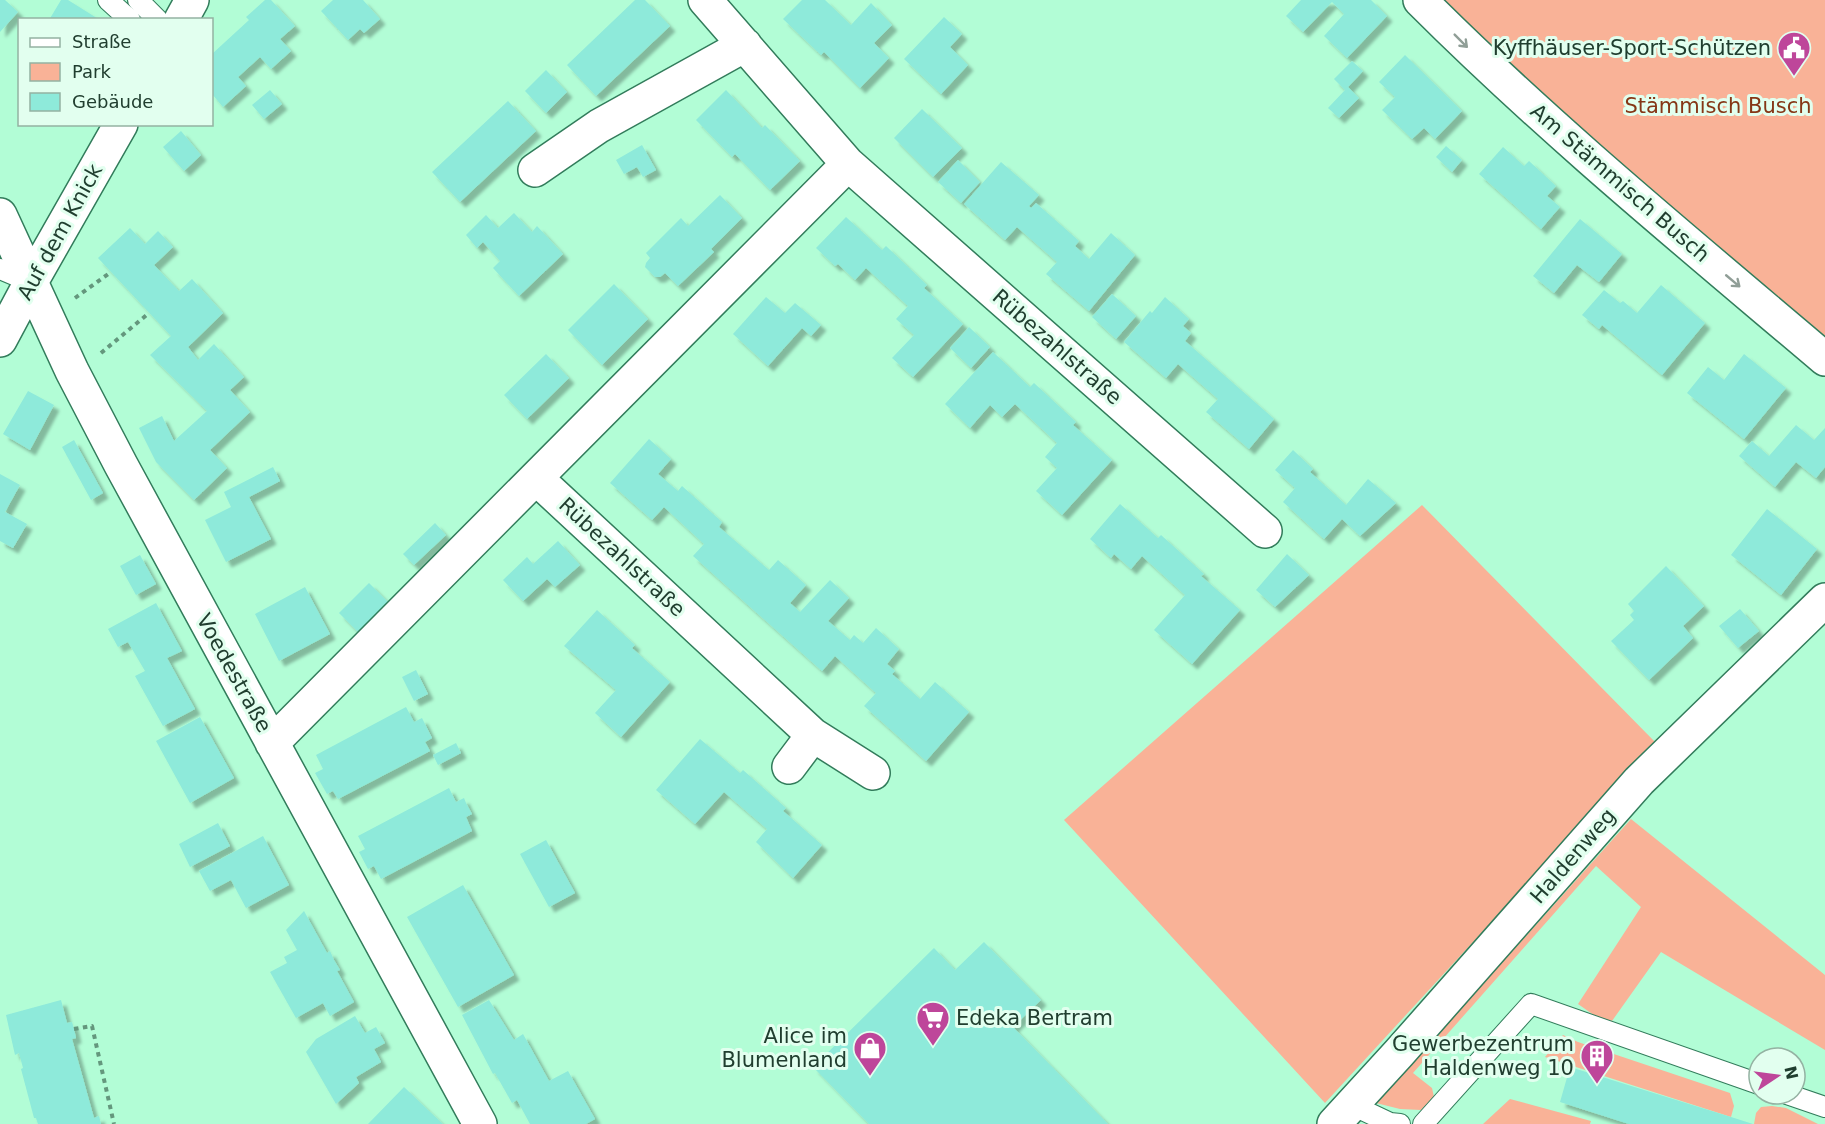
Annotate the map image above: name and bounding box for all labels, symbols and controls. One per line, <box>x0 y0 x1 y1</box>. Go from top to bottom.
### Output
legend <box>18 18 213 126</box>
public building icon: Kyffhäuser-Sport-Schützen <box>1776 30 1812 77</box>
text: Straße <box>72 31 131 52</box>
one-way arrow <box>1454 34 1469 49</box>
place label: Kyffhäuser-Sport-Schützen <box>1493 36 1771 60</box>
text: Park <box>72 61 111 82</box>
text: Gebäude <box>72 91 153 112</box>
park label: Stämmisch Busch <box>1624 94 1812 118</box>
street label: Am Stämmisch Busch <box>1526 99 1714 267</box>
street label: Auf dem Knick <box>13 159 108 304</box>
one-way arrow <box>1725 275 1741 288</box>
street label: Rübezahlstraße <box>988 284 1126 410</box>
street label: Rübezahlstraße <box>554 493 690 621</box>
street label: Voedestraße <box>192 610 276 736</box>
street label: Haldenweg <box>1525 804 1621 908</box>
supermarket icon: Edeka Bertram <box>915 1000 951 1047</box>
place label: Edeka Bertram <box>956 1006 1113 1030</box>
place label: Alice im Blumenland <box>721 1024 847 1072</box>
shop icon: Alice im Blumenland <box>852 1030 888 1077</box>
place label: Gewerbezentrum Haldenweg 10 <box>1392 1032 1574 1080</box>
building icon: Gewerbezentrum Haldenweg 10 <box>1579 1038 1615 1085</box>
north arrow <box>1747 1046 1807 1106</box>
text: N <box>1780 1064 1802 1081</box>

